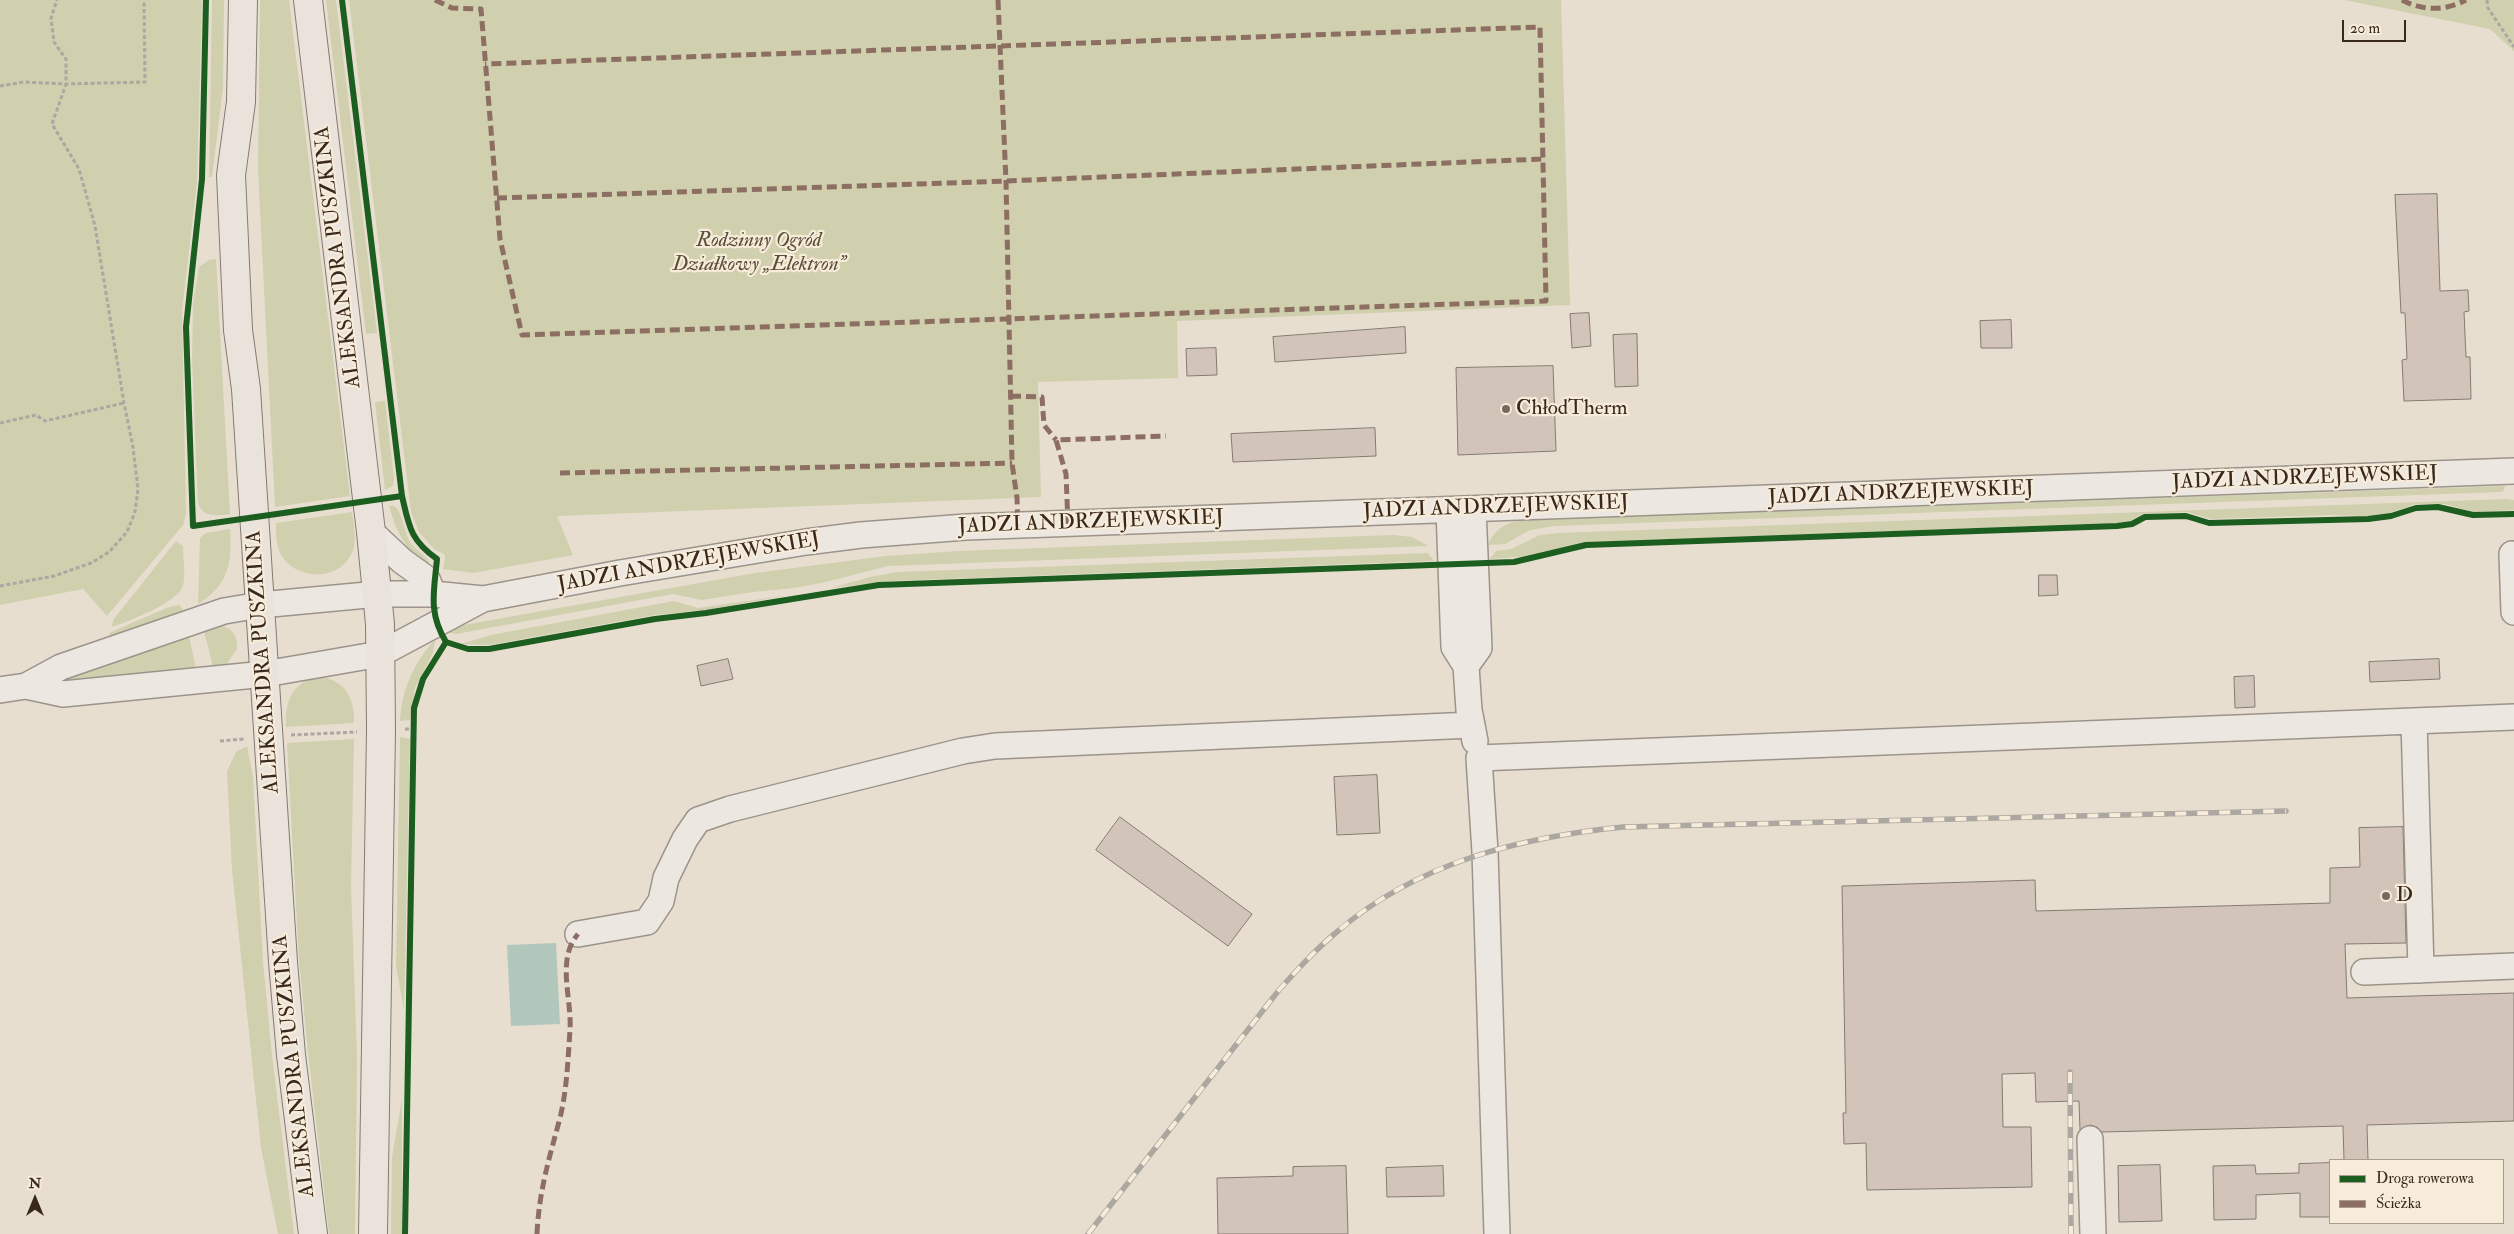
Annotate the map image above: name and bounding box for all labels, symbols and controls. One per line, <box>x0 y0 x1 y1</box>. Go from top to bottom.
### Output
scale bar <box>2344 10 2408 42</box>
text: 20 m <box>2350 19 2380 38</box>
street label: ALEKSANDRA PUSZKINA <box>310 124 368 390</box>
park label: Rodzinny Ogród Działkowy „Elektron” <box>672 228 846 278</box>
place label: ChłodTherm <box>1516 396 1628 422</box>
marker: ChłodTherm <box>1500 403 1512 415</box>
street label: JADZI ANDRZEJEWSKIEJ <box>2172 462 2438 496</box>
street label: JADZI ANDRZEJEWSKIEJ <box>1768 477 2034 511</box>
street label: JADZI ANDRZEJEWSKIEJ <box>1363 491 1629 525</box>
street label: JADZI ANDRZEJEWSKIEJ <box>958 506 1224 540</box>
street label: JADZI ANDRZEJEWSKIEJ <box>556 527 822 599</box>
street label: ALEKSANDRA PUSZKINA <box>242 529 286 795</box>
place label: D <box>2396 883 2413 909</box>
marker: D <box>2380 890 2392 902</box>
street label: ALEKSANDRA PUSZKINA <box>269 933 321 1199</box>
legend <box>2329 1159 2504 1224</box>
text: Droga rowerowa <box>2376 1169 2474 1188</box>
north arrow <box>10 1174 60 1224</box>
text: N <box>29 1175 41 1192</box>
text: Ścieżka <box>2376 1194 2421 1213</box>

